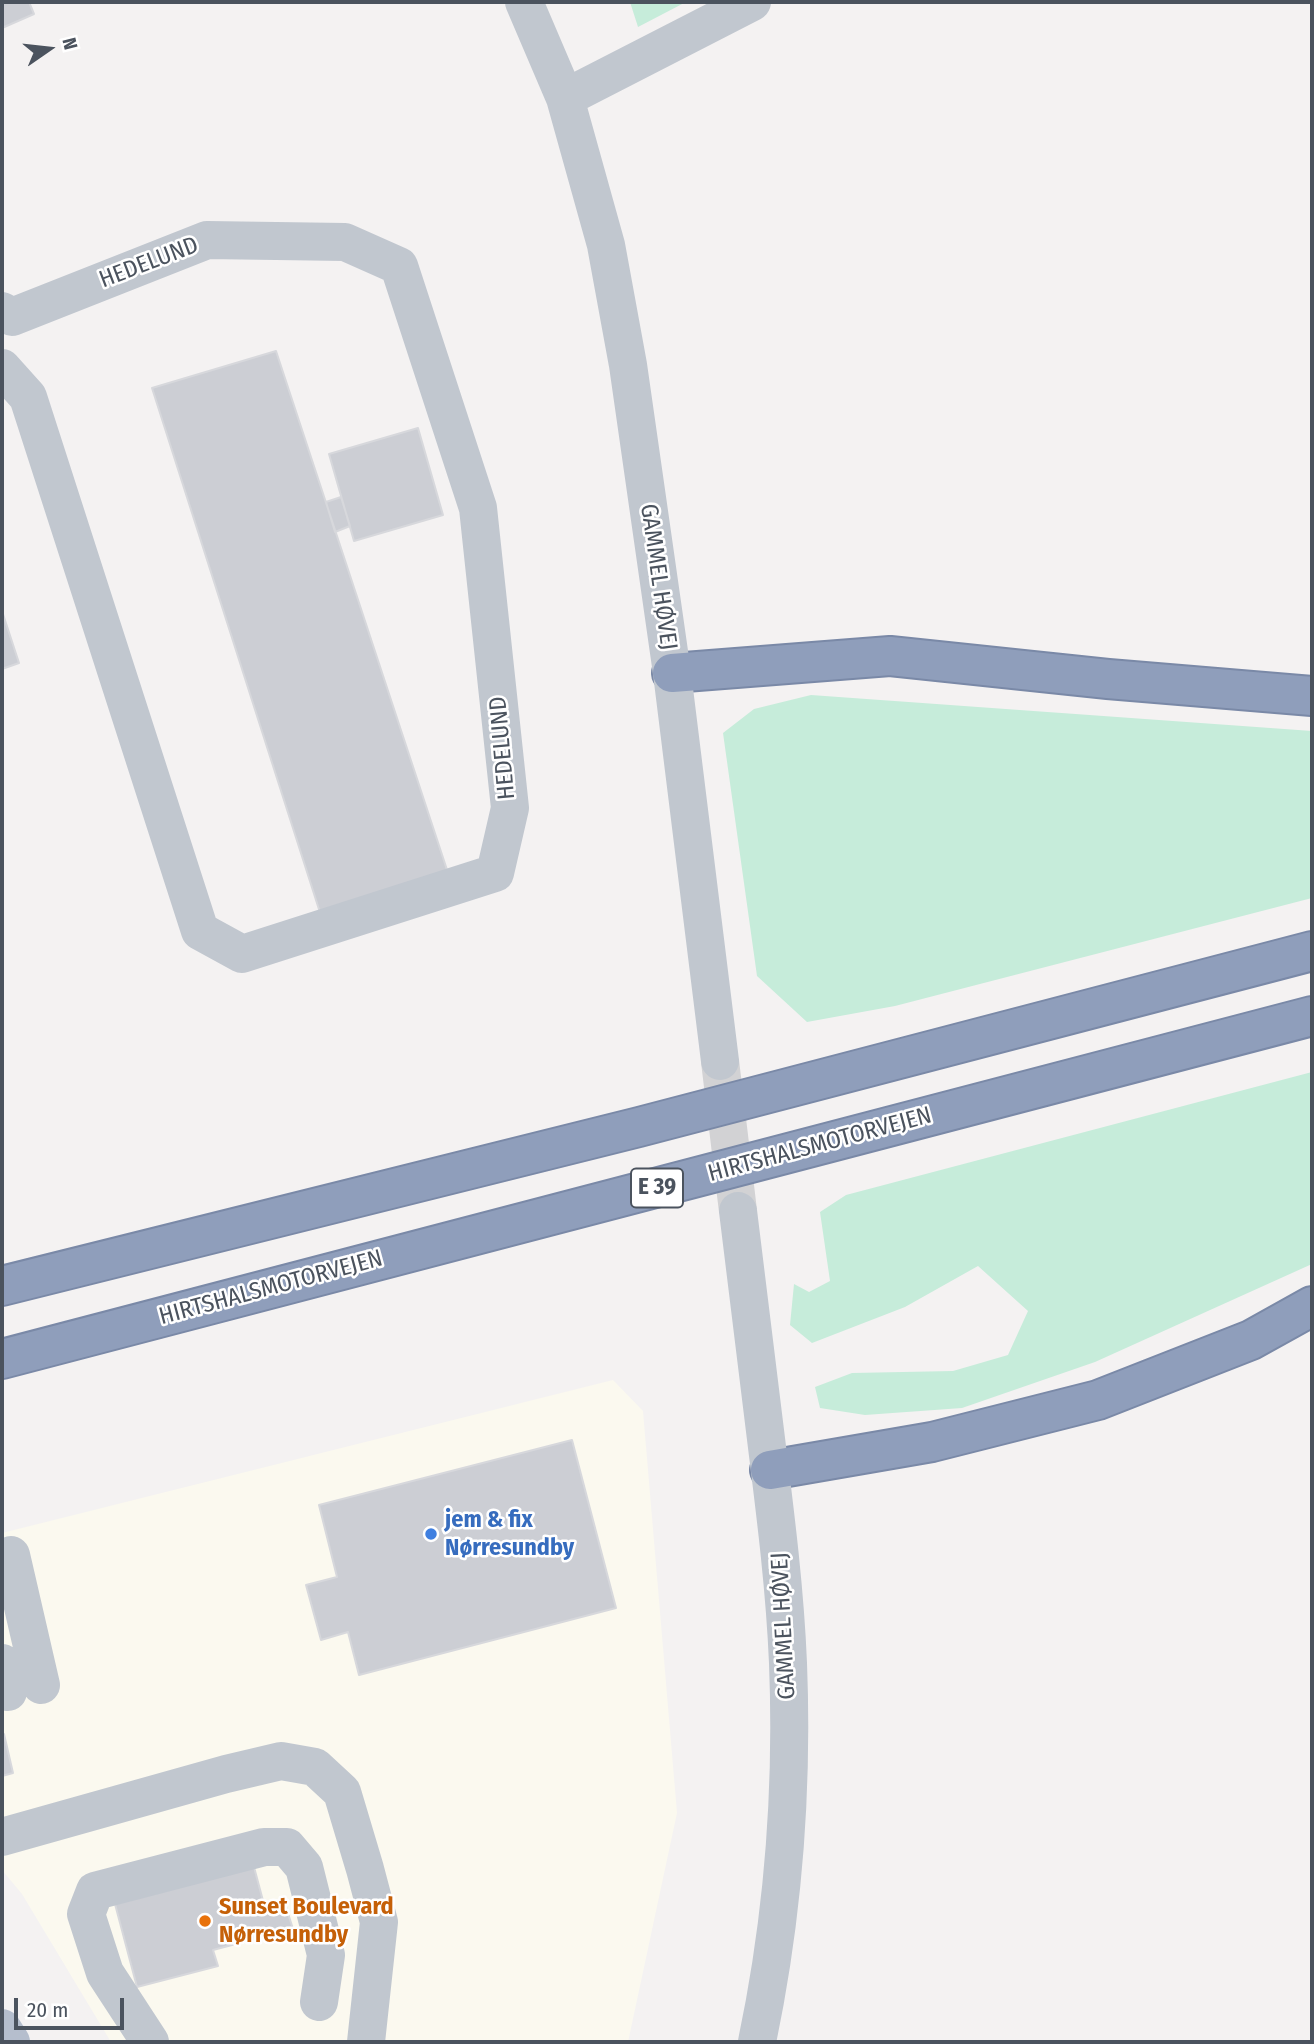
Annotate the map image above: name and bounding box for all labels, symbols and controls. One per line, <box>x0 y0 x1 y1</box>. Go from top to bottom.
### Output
north arrow <box>14 14 84 84</box>
text: N <box>57 35 82 52</box>
street label: HEDELUND <box>95 231 203 295</box>
street label: GAMMEL HØVEJ <box>633 502 683 652</box>
street label: HEDELUND <box>484 695 522 801</box>
street label: HIRTSHALSMOTORVEJEN <box>705 1101 935 1189</box>
road number: E 39 <box>631 1168 683 1208</box>
street label: HIRTSHALSMOTORVEJEN <box>156 1244 386 1332</box>
place label: jem & fix Nørresundby <box>445 1506 574 1562</box>
marker: jem & fix Nørresundby <box>423 1526 439 1542</box>
street label: GAMMEL HØVEJ <box>766 1552 802 1700</box>
place label: Sunset Boulevard Nørresundby <box>219 1893 394 1949</box>
marker: Sunset Boulevard Nørresundby <box>197 1913 213 1929</box>
scale bar <box>18 1984 128 2028</box>
text: 20 m <box>27 1997 68 2023</box>

